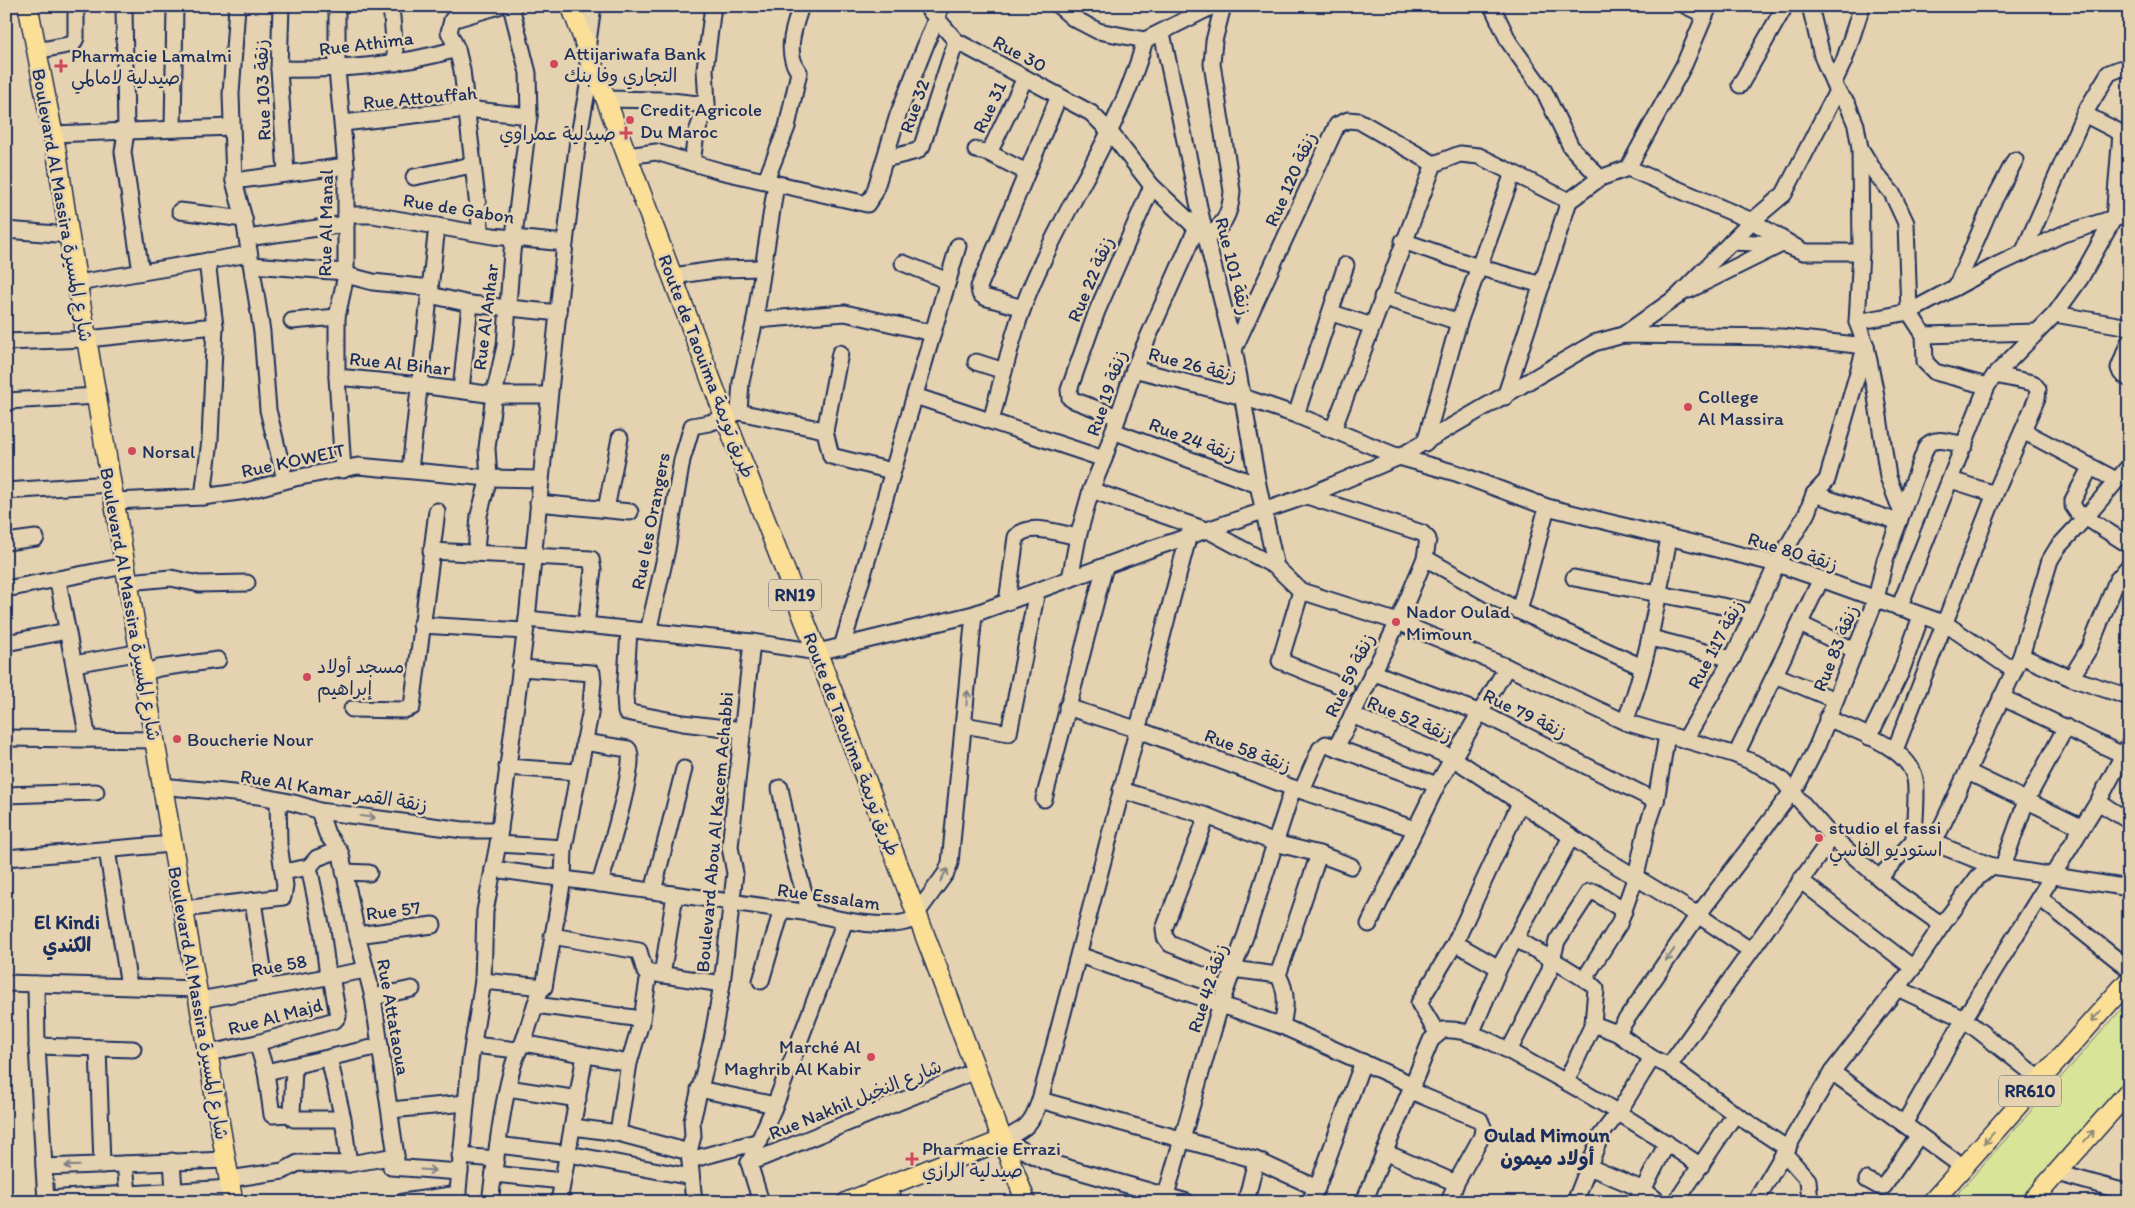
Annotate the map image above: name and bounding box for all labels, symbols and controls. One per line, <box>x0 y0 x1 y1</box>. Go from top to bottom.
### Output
street label: Rue Athima <box>317 26 415 61</box>
street label: Rue 30 <box>989 30 1050 77</box>
street label: Rue 103 زنقة <box>249 39 276 141</box>
place label: Attijariwafa Bank التجاري وفا بنك <box>564 42 706 90</box>
place label: Pharmacie Lamalmi صيدلية لامالمي <box>71 44 232 94</box>
marker: Attijariwafa Bank التجاري وفا بنك <box>548 58 560 70</box>
marker: Pharmacie Lamalmi صيدلية لامالمي <box>55 60 67 72</box>
street label: Boulevard Al Massira شارع المسيرة <box>25 67 98 344</box>
street label: Rue 32 <box>895 76 934 136</box>
street label: Rue 31 <box>968 78 1011 137</box>
street label: Rue Attouffah <box>362 81 479 114</box>
place label: Credit Agricole Du Maroc <box>640 98 762 143</box>
marker: Credit Agricole Du Maroc <box>624 114 636 126</box>
place label: صيدلية عمراوي <box>499 122 616 148</box>
marker: صيدلية عمراوي <box>620 127 632 139</box>
street label: Rue 120 زنقة <box>1259 128 1322 230</box>
street label: Rue Al Manal <box>313 169 338 277</box>
street label: Rue de Gabon <box>402 188 517 229</box>
street label: Rue 101 زنقة <box>1210 215 1257 317</box>
street label: Rue 22 زنقة <box>1062 233 1119 325</box>
street label: Route de Taouima طريق تويمة <box>653 251 760 481</box>
street label: Rue Al Anhar <box>468 262 503 372</box>
street label: Rue 26 زنقة <box>1146 342 1240 387</box>
street label: Rue Al Bihar <box>348 347 452 380</box>
street label: Rue 19 زنقة <box>1081 347 1132 439</box>
place label: College Al Massira <box>1698 385 1784 430</box>
marker: College Al Massira <box>1682 401 1694 413</box>
street label: Rue 24 زنقة <box>1146 412 1240 467</box>
street label: Rue KOWEIT <box>239 438 347 483</box>
place label: Norsal <box>142 440 196 463</box>
marker: Norsal <box>126 445 138 457</box>
street label: Rue les Orangers <box>626 451 675 592</box>
street label: Boulevard Al Massira شارع المسيرة <box>93 466 166 743</box>
street label: Rue 80 زنقة <box>1745 527 1841 576</box>
road number: RN19 <box>769 580 821 610</box>
street label: Rue 117 زنقة <box>1682 596 1749 693</box>
place label: Nador Oulad Mimoun <box>1406 600 1511 645</box>
street label: Rue 83 زنقة <box>1808 601 1863 695</box>
marker: Nador Oulad Mimoun <box>1390 616 1402 628</box>
street label: Route de Taouima طريق تويمة <box>798 629 905 859</box>
street label: Rue 59 زنقة <box>1319 629 1380 721</box>
place label: مسجد أولاد إبراهيم <box>317 655 404 703</box>
marker: مسجد أولاد إبراهيم <box>301 671 313 683</box>
street label: Rue 79 زنقة <box>1479 683 1570 744</box>
one-way arrow <box>962 690 971 706</box>
street label: Rue 52 زنقة <box>1364 690 1456 747</box>
street label: Boulevard Abou Al Kacem Achabbi <box>691 691 738 973</box>
street label: Rue 58 زنقة <box>1201 723 1294 778</box>
place label: Boucherie Nour <box>187 728 314 751</box>
marker: Boucherie Nour <box>171 733 183 745</box>
street label: Rue Al Kamar زنقة القمر <box>239 764 429 817</box>
one-way arrow <box>359 812 375 822</box>
place label: studio el fassi استوديو الفاسي <box>1829 816 1942 866</box>
marker: studio el fassi استوديو الفاسي <box>1813 832 1825 844</box>
street label: Boulevard Al Massira شارع المسيرة <box>161 865 234 1142</box>
one-way arrow <box>939 869 949 883</box>
street label: Rue Essalam <box>776 878 882 915</box>
street label: Rue 57 <box>365 896 422 925</box>
district label: El Kindi الكندي <box>34 910 100 961</box>
street label: Rue 42 زنقة <box>1182 941 1233 1036</box>
one-way arrow <box>1665 948 1675 962</box>
street label: Rue 58 <box>250 949 308 982</box>
street label: Rue Attataoua <box>372 957 415 1077</box>
street label: Rue Al Majd <box>225 993 326 1040</box>
one-way arrow <box>2091 1010 2102 1023</box>
place label: Marché Al Maghrib Al Kabir <box>724 1035 862 1080</box>
marker: Marché Al Maghrib Al Kabir <box>865 1051 877 1063</box>
street label: Rue Nakhil شارع النخيل <box>765 1054 946 1147</box>
road number: RR610 <box>1999 1076 2061 1106</box>
district label: Oulad Mimoun أولاد ميمون <box>1484 1123 1611 1171</box>
one-way arrow <box>2084 1130 2095 1143</box>
one-way arrow <box>1984 1131 1995 1144</box>
place label: Pharmacie Errazi صيدلية الرازي <box>922 1137 1061 1185</box>
marker: Pharmacie Errazi صيدلية الرازي <box>906 1153 918 1165</box>
one-way arrow <box>65 1161 81 1170</box>
one-way arrow <box>420 1165 436 1175</box>

